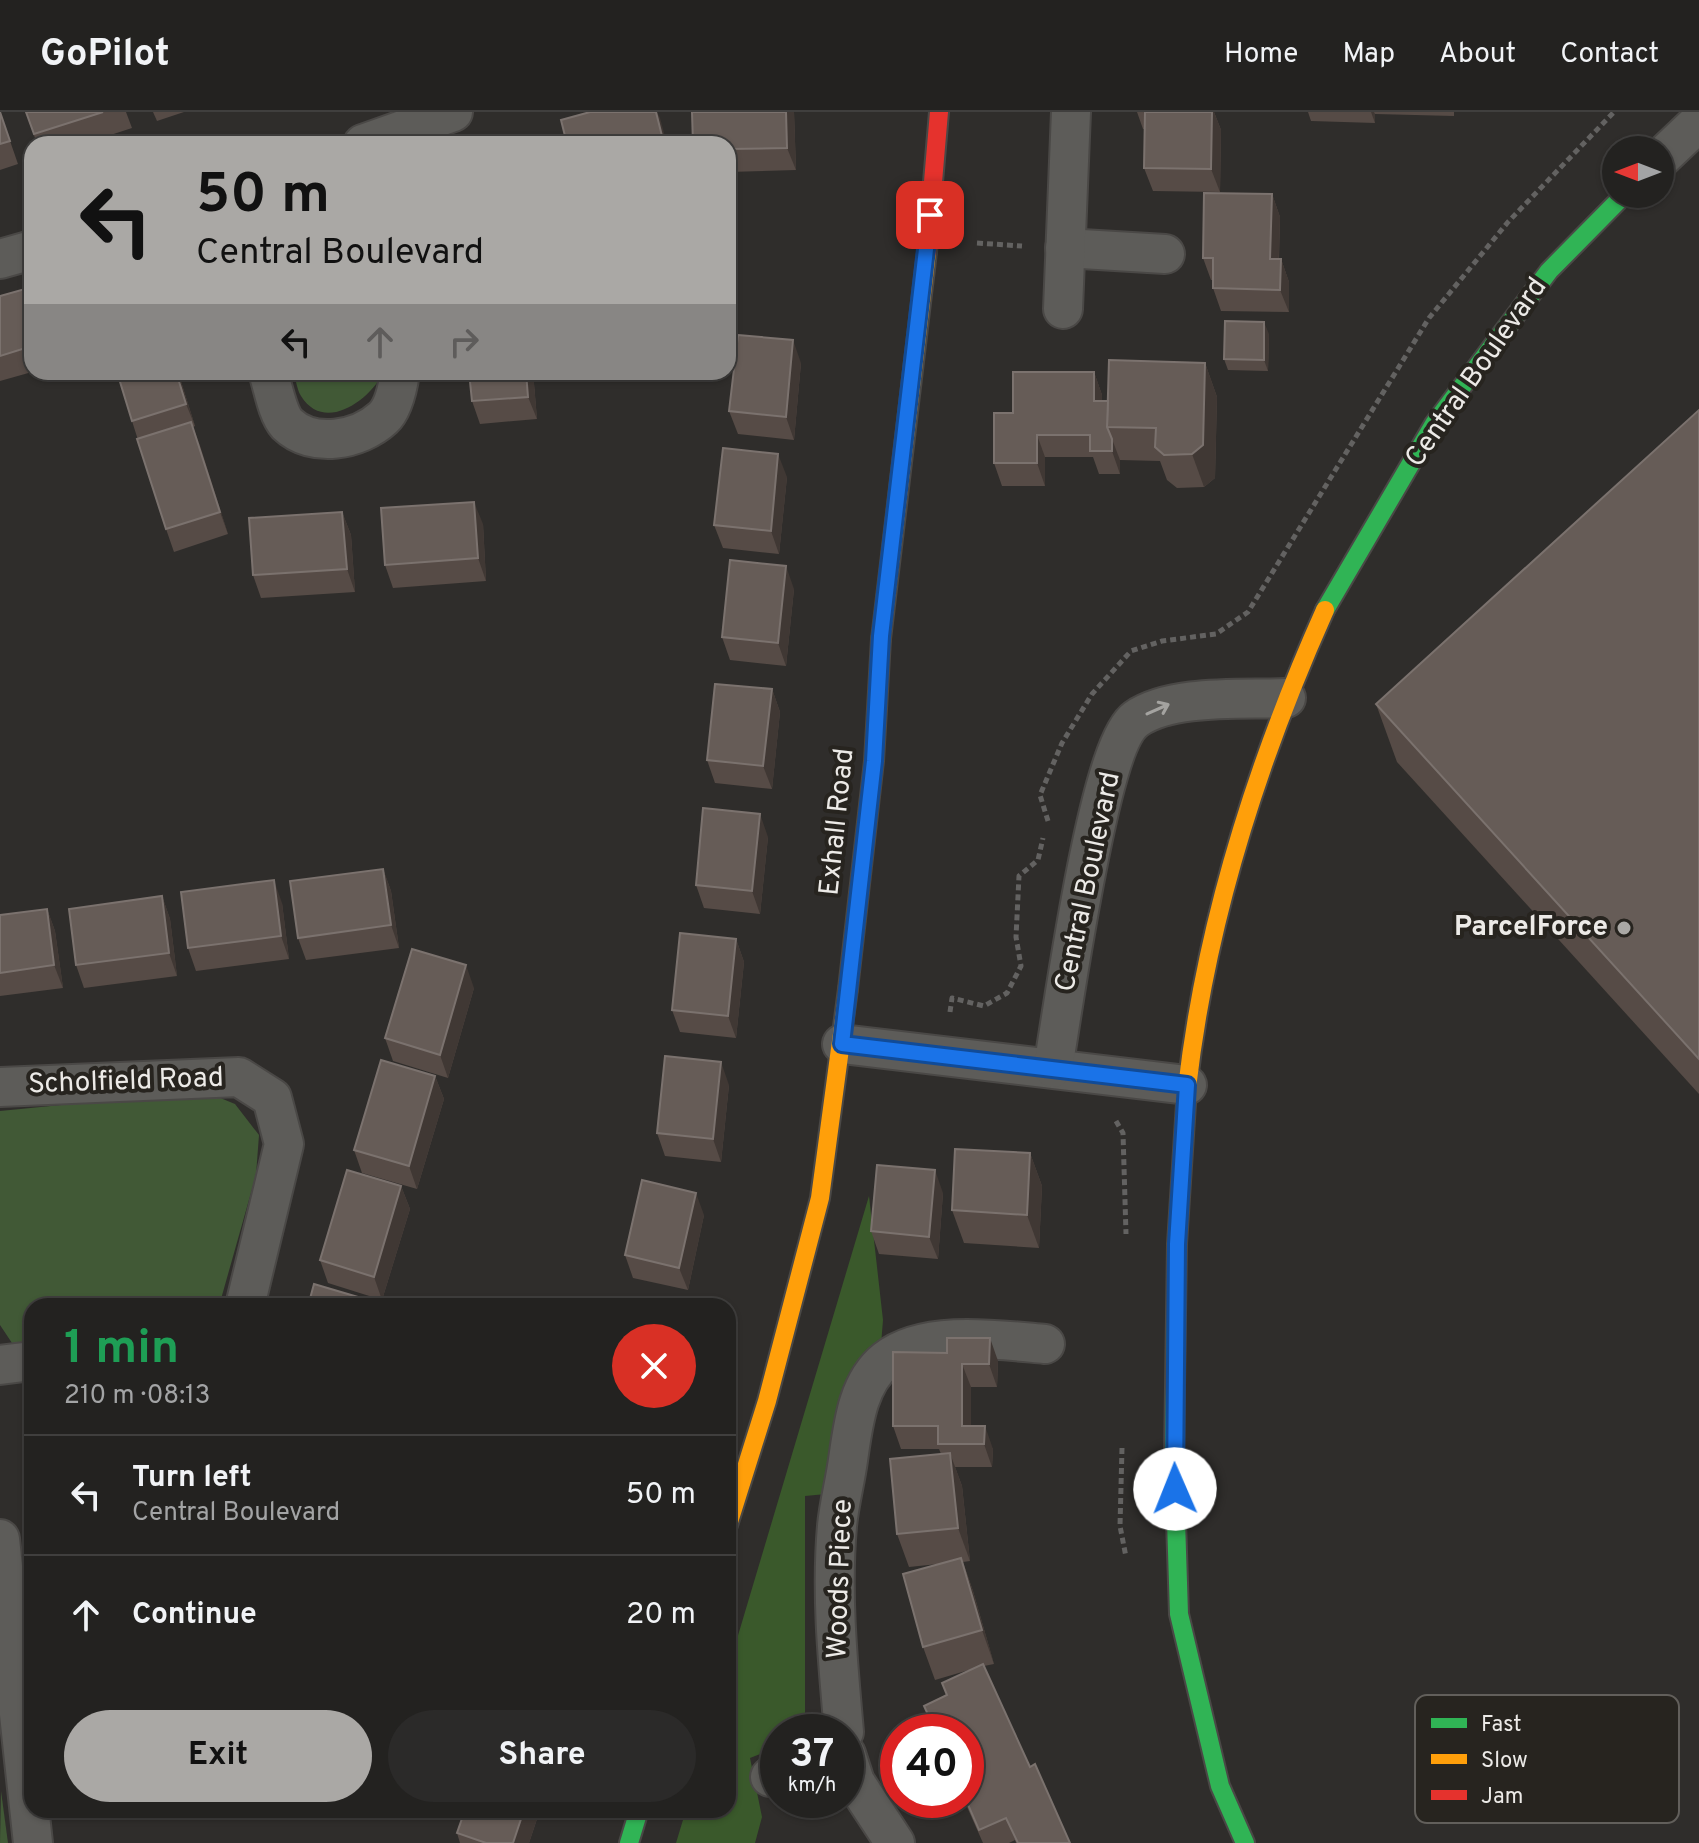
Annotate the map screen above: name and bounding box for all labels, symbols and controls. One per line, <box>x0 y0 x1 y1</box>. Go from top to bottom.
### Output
text: GoPilot <box>40 31 170 80</box>
text: Home <box>1224 37 1298 73</box>
text: Map <box>1342 37 1395 73</box>
text: About <box>1439 37 1516 73</box>
text: Contact <box>1560 37 1659 73</box>
north arrow <box>1602 136 1674 208</box>
map controls <box>1602 136 1674 208</box>
text: 50 m <box>196 162 330 232</box>
icon: left <box>64 168 168 272</box>
pin <box>896 181 964 249</box>
icon: arrive <box>908 193 952 237</box>
text: Central Boulevard <box>196 231 484 277</box>
street label: Central Boulevard <box>1398 271 1556 475</box>
icon: left <box>274 320 318 364</box>
icon: ahead <box>358 320 402 364</box>
icon: right <box>442 320 486 364</box>
one-way arrow <box>1145 701 1170 716</box>
street label: Exhall Road <box>812 747 864 897</box>
street label: Central Boulevard <box>1048 769 1130 995</box>
place label: ParcelForce <box>1454 910 1608 946</box>
marker: ParcelForce <box>1615 919 1633 937</box>
street label: Scholfield Road <box>28 1061 224 1103</box>
text: 1 min <box>64 1320 179 1380</box>
button: close <box>612 1324 696 1408</box>
text: 210 m · 08:13 <box>64 1380 210 1413</box>
position arrow <box>1133 1447 1217 1531</box>
text: Turn left <box>132 1460 252 1497</box>
icon: left <box>64 1473 108 1517</box>
text: 50 m <box>626 1477 696 1514</box>
text: Central Boulevard <box>132 1497 340 1530</box>
street label: Woods Piece <box>820 1498 862 1660</box>
icon: ahead <box>64 1593 108 1637</box>
text: Continue <box>132 1597 257 1634</box>
text: 20 m <box>626 1597 696 1634</box>
legend <box>1415 1695 1679 1823</box>
button: Exit <box>64 1710 372 1802</box>
button: Share <box>388 1710 696 1802</box>
text: Fast <box>1481 1712 1522 1739</box>
speed limit sign: 40 <box>880 1714 984 1818</box>
text: 37 <box>790 1731 834 1781</box>
text: Slow <box>1481 1748 1528 1775</box>
text: km/h <box>788 1773 836 1799</box>
text: Jam <box>1481 1784 1524 1811</box>

